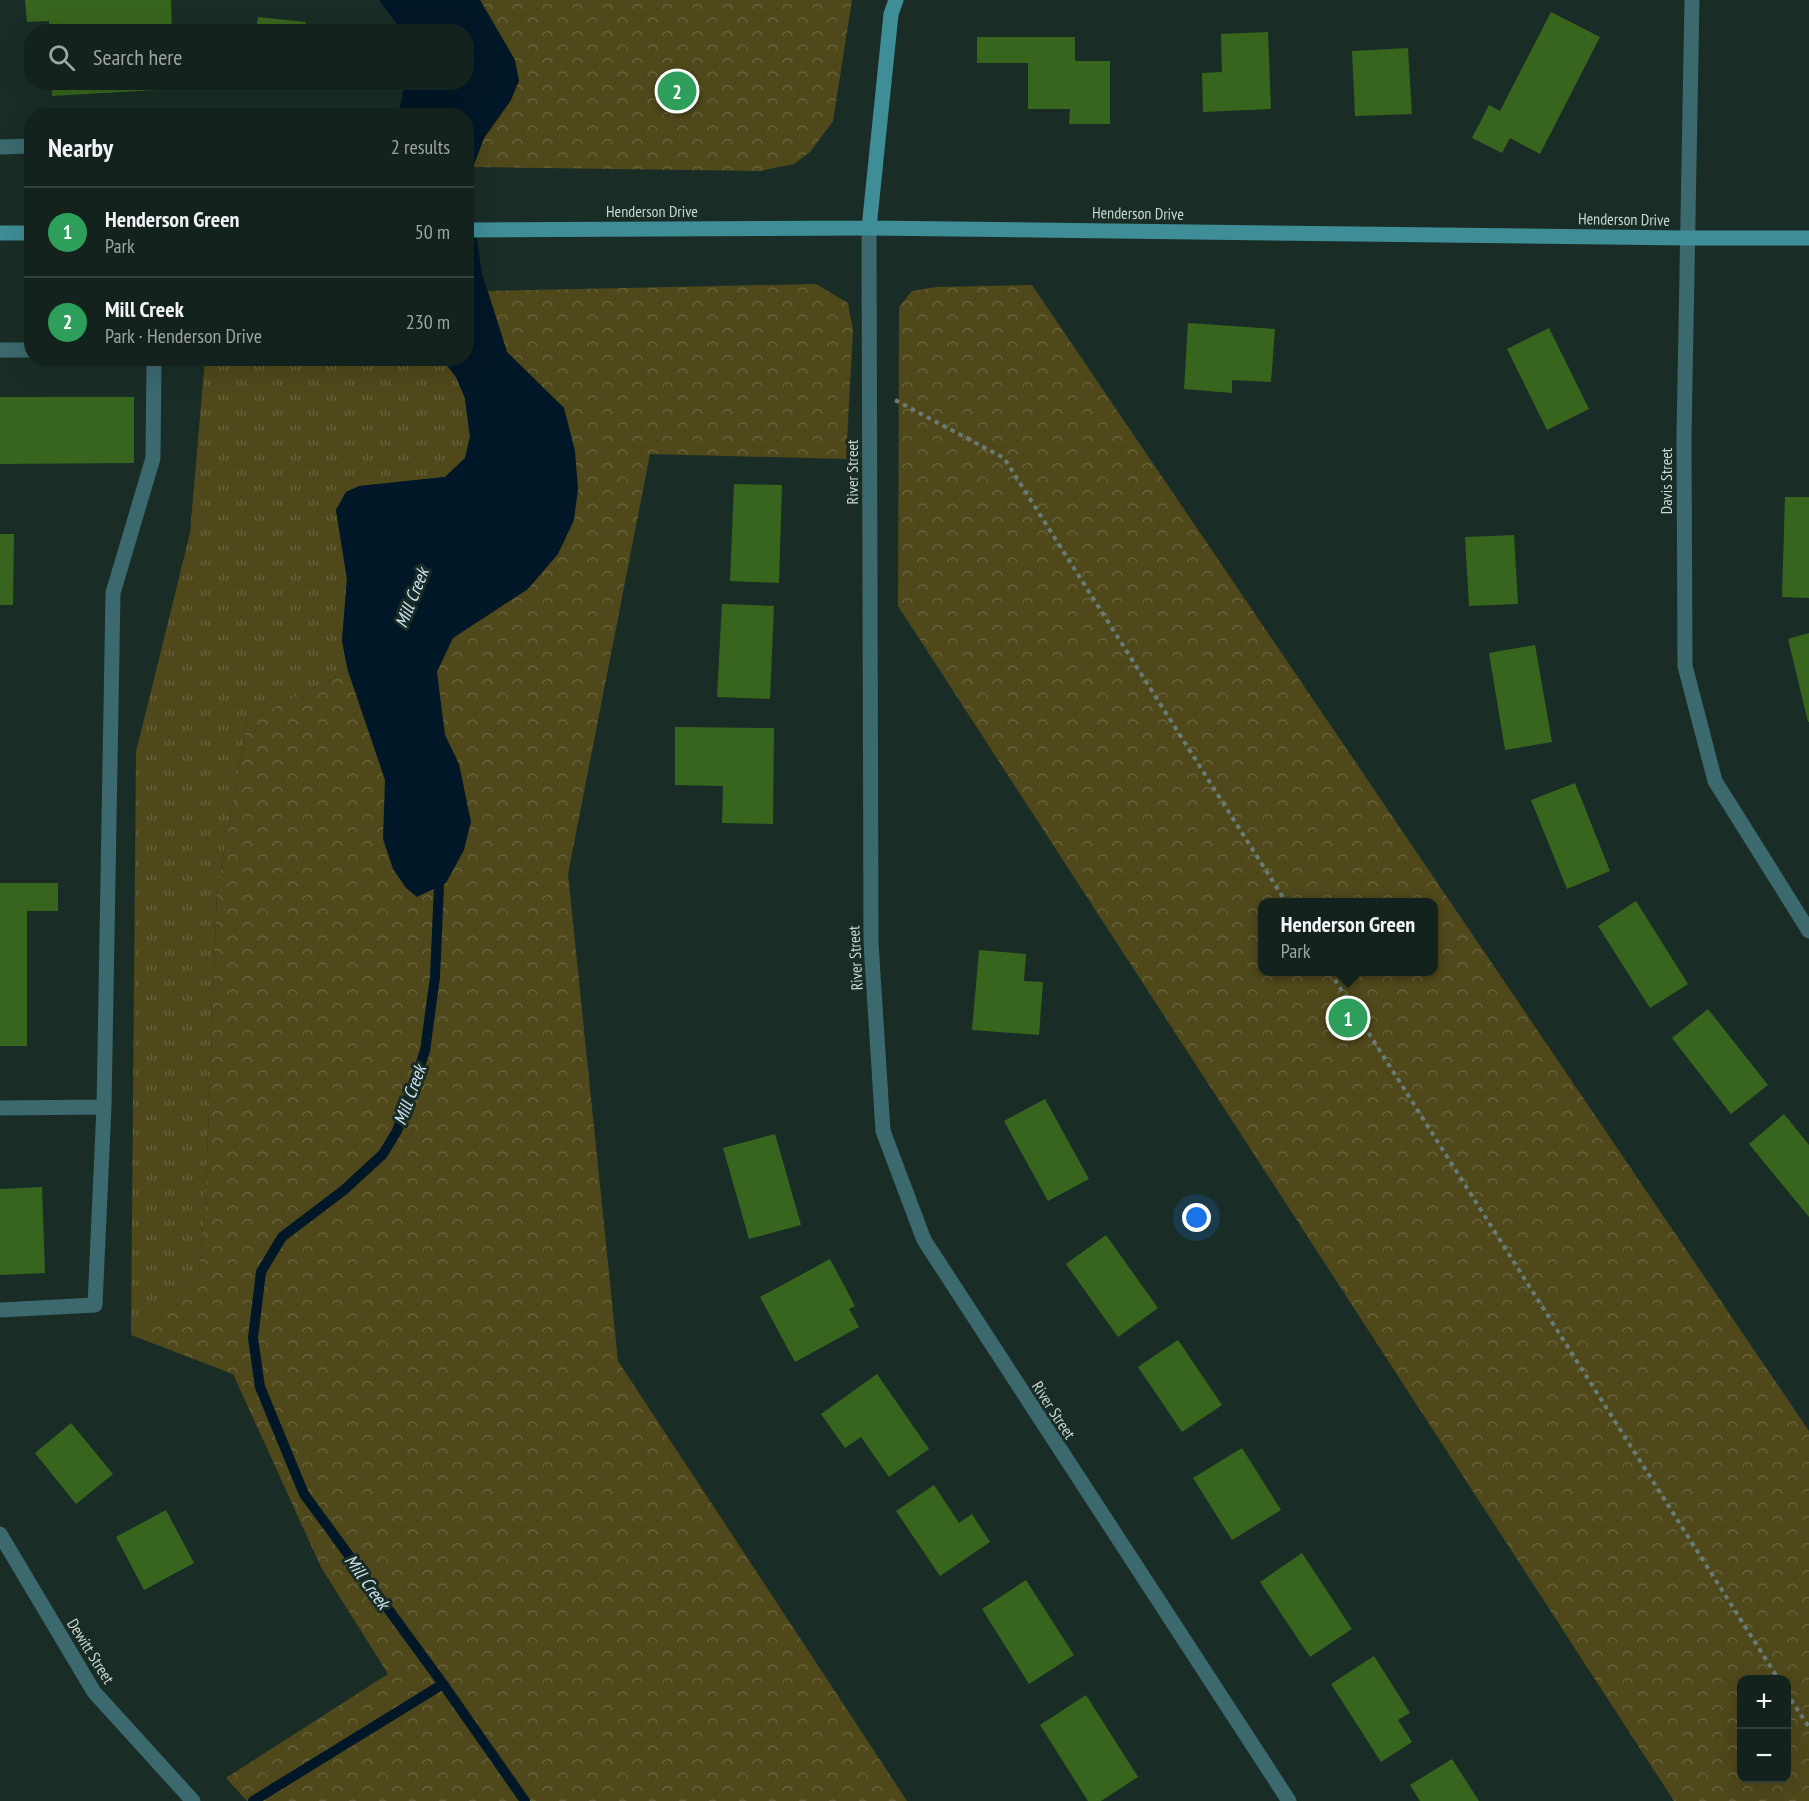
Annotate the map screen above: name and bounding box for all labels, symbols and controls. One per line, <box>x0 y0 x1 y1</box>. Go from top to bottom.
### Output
search box <box>24 24 474 90</box>
icon: search <box>45 41 78 74</box>
text: Search here <box>93 43 182 71</box>
pin: 2 <box>658 68 696 113</box>
text: Nearby <box>48 131 113 164</box>
text: 2 results <box>391 134 450 160</box>
street label: Henderson Drive <box>606 201 698 221</box>
street label: Henderson Drive <box>1092 202 1184 224</box>
text: Henderson Green <box>105 205 240 233</box>
street label: Henderson Drive <box>1578 208 1670 230</box>
text: 1 <box>63 219 72 245</box>
text: 50 m <box>415 219 450 245</box>
text: Park <box>105 233 135 259</box>
text: Mill Creek <box>105 295 184 323</box>
text: 2 <box>63 309 72 335</box>
text: 230 m <box>406 309 450 335</box>
text: Park · Henderson Drive <box>105 323 262 349</box>
street label: River Street <box>842 439 862 504</box>
street label: Davis Street <box>1656 447 1676 514</box>
water label: Mill Creek <box>389 563 435 631</box>
popup <box>1258 898 1438 976</box>
text: Henderson Green <box>1281 910 1415 938</box>
street label: River Street <box>843 924 867 991</box>
text: Park <box>1281 938 1310 964</box>
pin: 1 <box>1328 996 1368 1040</box>
water label: Mill Creek <box>388 1060 432 1128</box>
your location <box>1182 1203 1211 1232</box>
street label: River Street <box>1028 1377 1080 1443</box>
water label: Mill Creek <box>340 1550 396 1615</box>
street label: Dewitt Street <box>63 1615 119 1688</box>
map controls <box>1737 1675 1791 1783</box>
button: + <box>1737 1675 1791 1729</box>
button: − <box>1737 1729 1791 1783</box>

